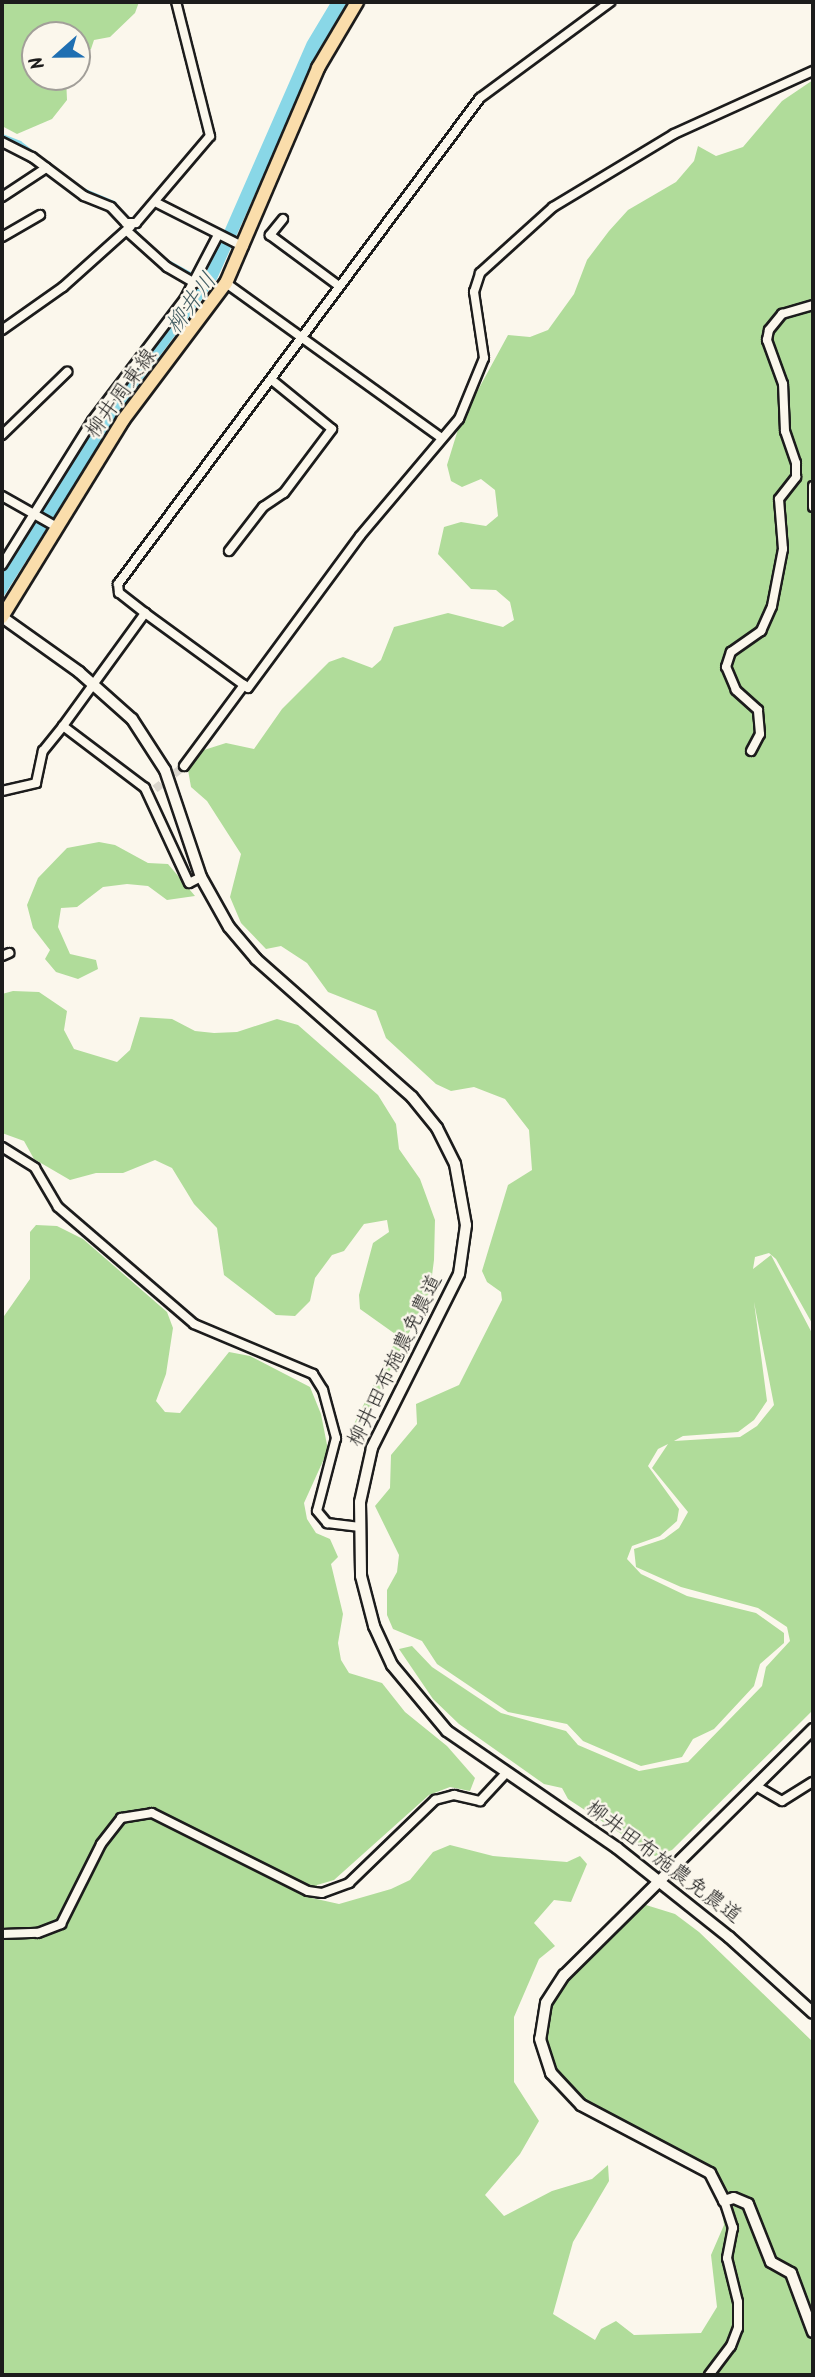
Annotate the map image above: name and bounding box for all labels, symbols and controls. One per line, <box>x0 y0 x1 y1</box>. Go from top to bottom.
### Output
north arrow <box>21 21 91 91</box>
text: N <box>22 52 54 74</box>
water label: 柳井川 <box>161 268 223 340</box>
street label: 柳井周東線 <box>81 344 163 444</box>
street label: 柳井田布施農免農道 <box>343 1271 449 1451</box>
street label: 柳井田布施農免農道 <box>580 1796 746 1930</box>

